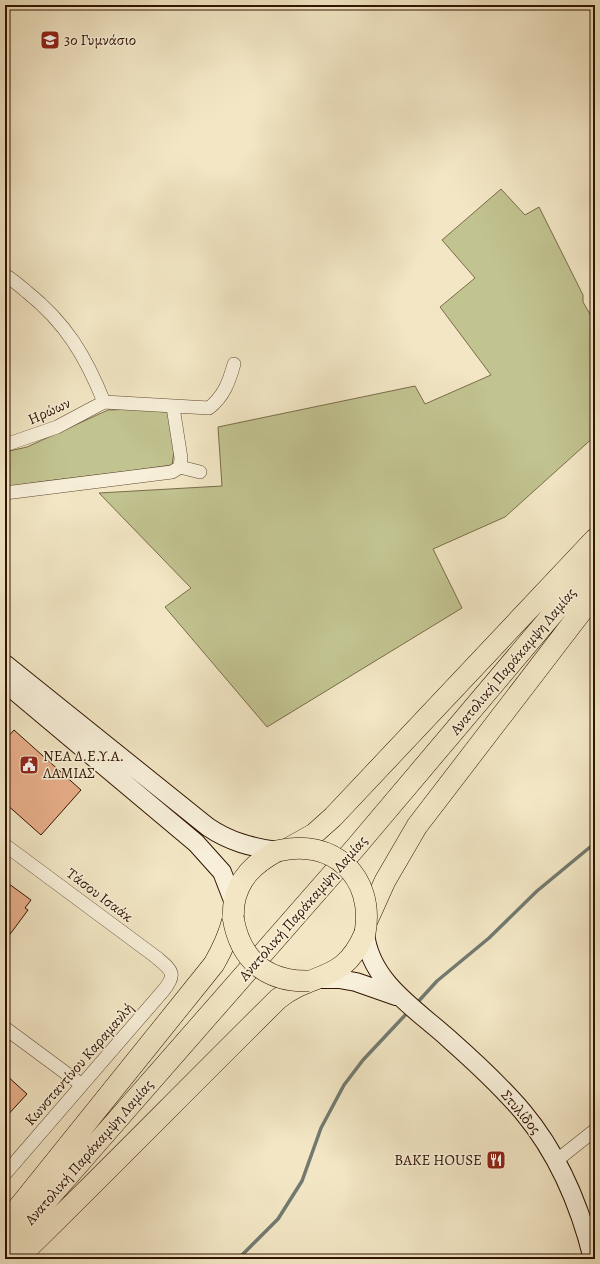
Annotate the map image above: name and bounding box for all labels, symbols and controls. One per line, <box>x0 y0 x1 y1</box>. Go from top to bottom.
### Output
school or university icon: 3ο Γυμνάσιο <box>39 29 61 51</box>
place label: 3ο Γυμνάσιο <box>64 30 136 50</box>
street label: Ηρώων <box>25 393 73 429</box>
street label: Ανατολική Παράκαμψη Λαμίας <box>445 583 581 740</box>
place label: ΝΕΑ Δ.Ε.Υ.Α. ΛΑΜΙΑΣ <box>42 746 124 783</box>
public building icon: ΝΕΑ Δ.Ε.Υ.Α. ΛΑΜΙΑΣ <box>18 754 40 776</box>
street label: Ανατολική Παράκαμψη Λαμίας <box>234 831 372 986</box>
street label: Τάσου Ισαάκ <box>63 863 138 927</box>
street label: Κωνσταντίνου Καραμανλή <box>20 998 138 1130</box>
street label: Ανατολική Παράκαμψη Λαμίας <box>20 1075 158 1230</box>
street label: Στυλίδος <box>497 1086 545 1138</box>
restaurant icon: BAKE HOUSE <box>485 1149 507 1171</box>
place label: BAKE HOUSE <box>394 1150 482 1170</box>

